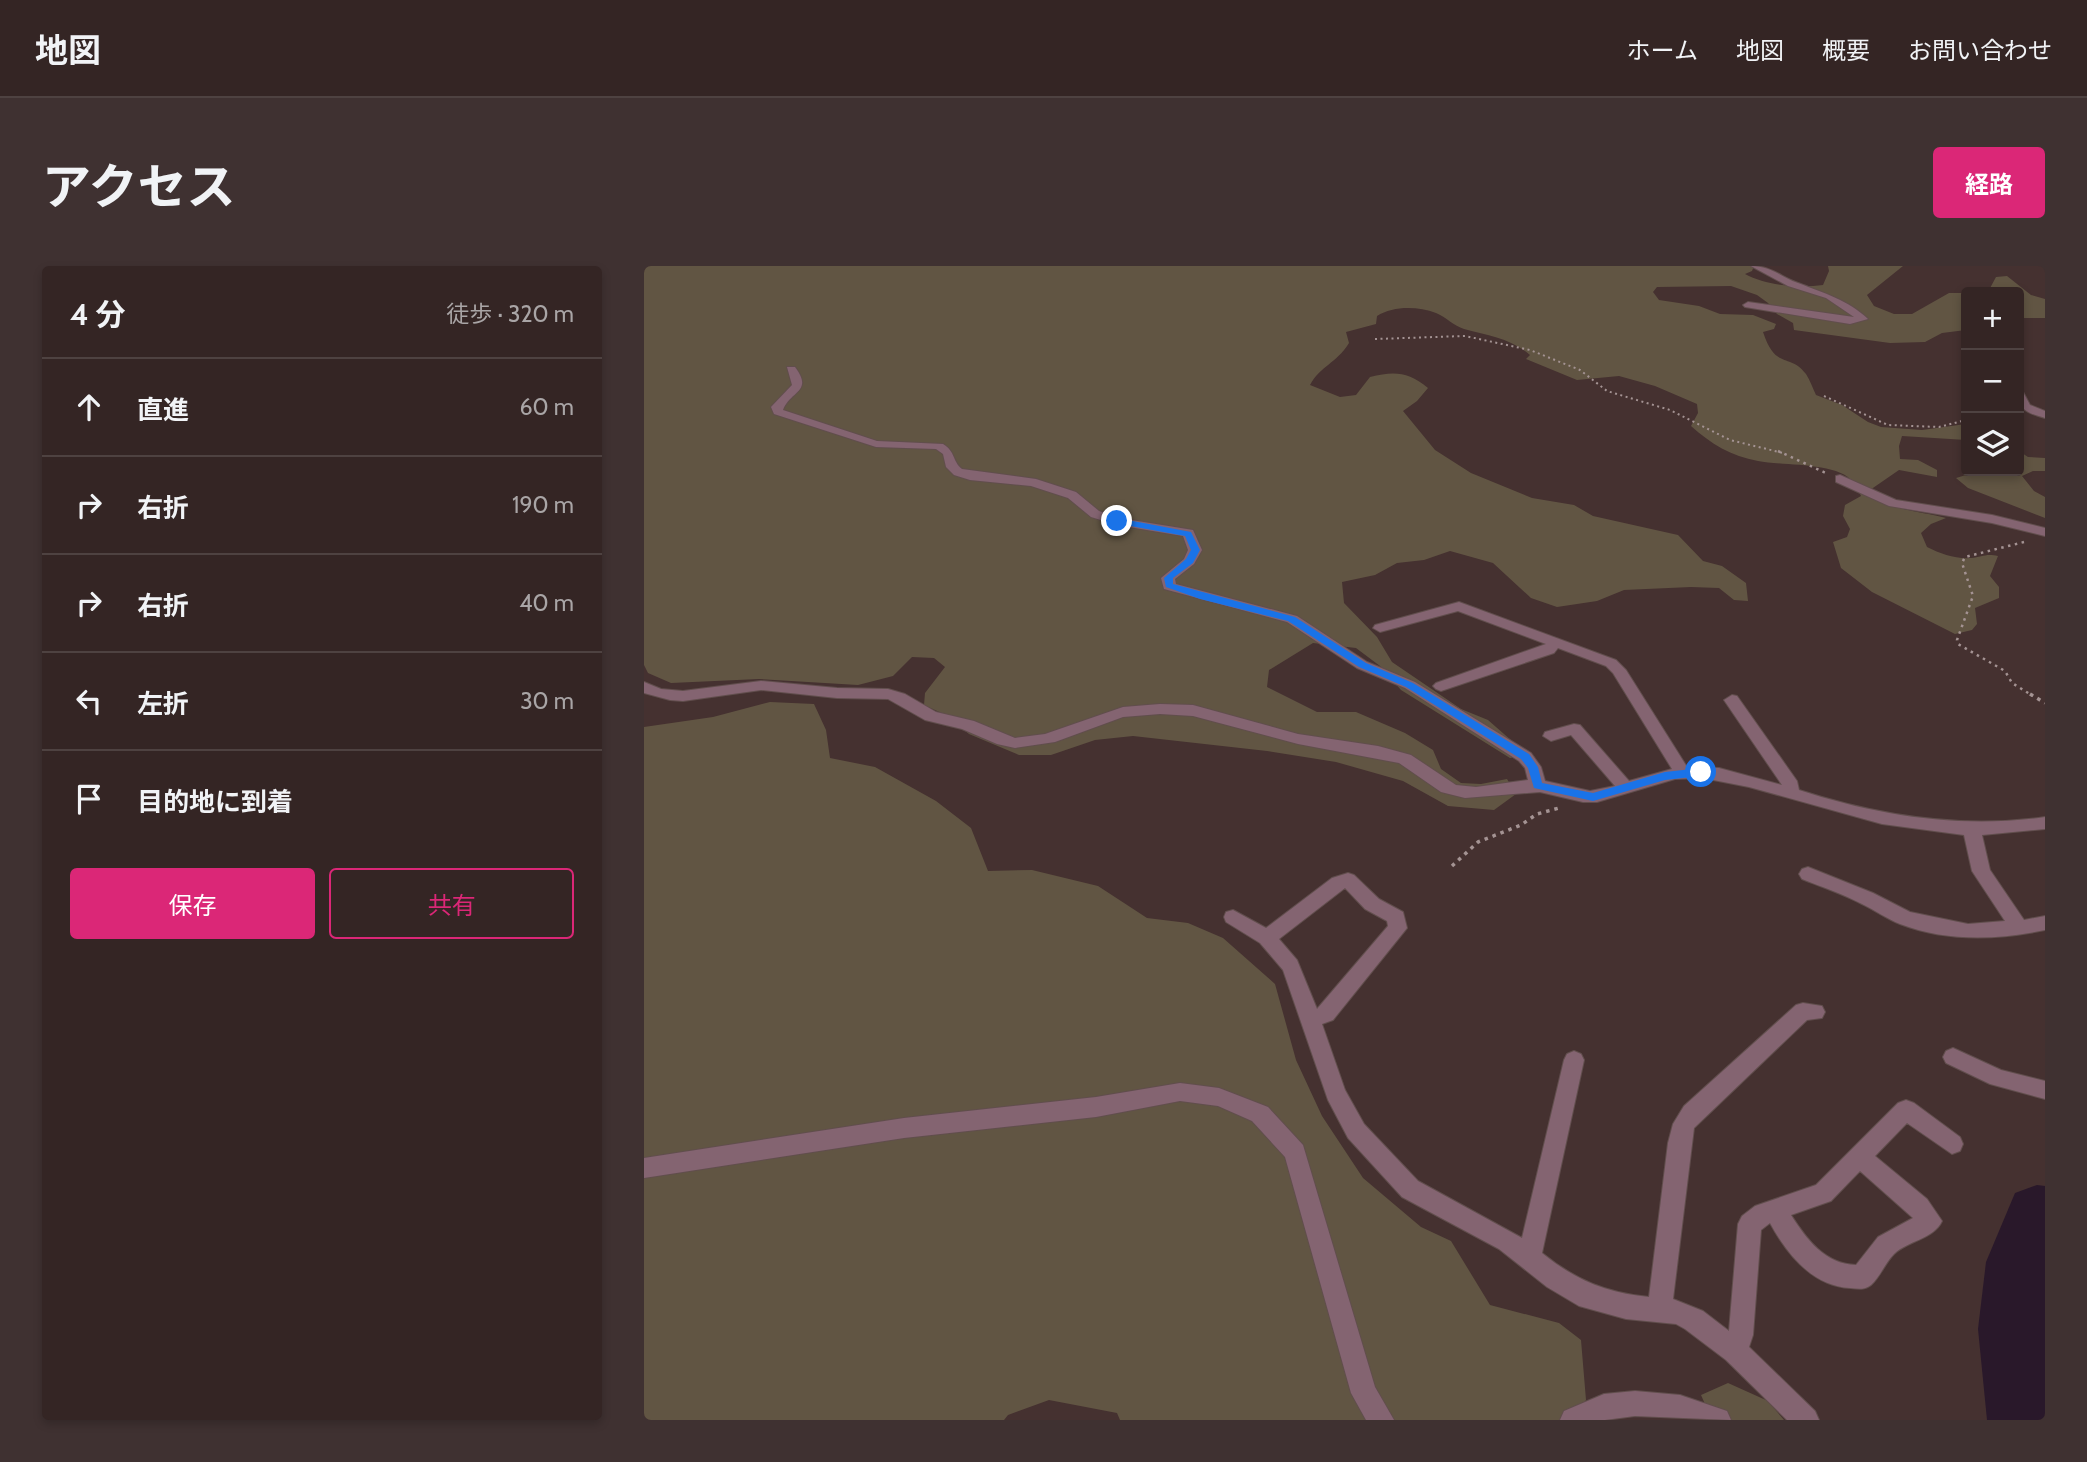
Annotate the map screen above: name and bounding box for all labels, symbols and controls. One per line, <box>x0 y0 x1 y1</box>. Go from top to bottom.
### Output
text: 地図 <box>35 30 101 70</box>
text: ホーム <box>1627 36 1698 65</box>
text: 地図 <box>1736 36 1784 65</box>
text: 概要 <box>1822 36 1870 65</box>
text: お問い合わせ <box>1908 36 2052 65</box>
button: 経路 <box>1933 147 2045 218</box>
text: アクセス <box>42 157 236 216</box>
map controls <box>1961 287 2024 476</box>
button: + <box>1961 287 2024 350</box>
text: 4 分 <box>70 296 125 333</box>
text: 徒歩 · 320 m <box>446 300 574 328</box>
button: − <box>1961 350 2024 413</box>
icon: ahead <box>70 388 108 426</box>
text: 60 m <box>520 393 574 421</box>
text: 直進 <box>137 394 189 426</box>
button: layers <box>1961 413 2024 476</box>
icon: right <box>70 486 108 524</box>
text: 190 m <box>512 491 574 519</box>
text: 右折 <box>137 492 189 524</box>
route end <box>1101 505 1132 536</box>
icon: right <box>70 584 108 622</box>
text: 40 m <box>519 589 574 617</box>
text: 右折 <box>137 590 189 622</box>
icon: left <box>70 682 108 720</box>
text: 30 m <box>520 687 574 715</box>
text: 左折 <box>137 688 189 720</box>
route start <box>1685 756 1716 787</box>
icon: arrive <box>70 780 108 818</box>
text: 目的地に到着 <box>137 786 293 818</box>
button: 保存 <box>70 868 315 939</box>
button: 共有 <box>329 868 574 939</box>

